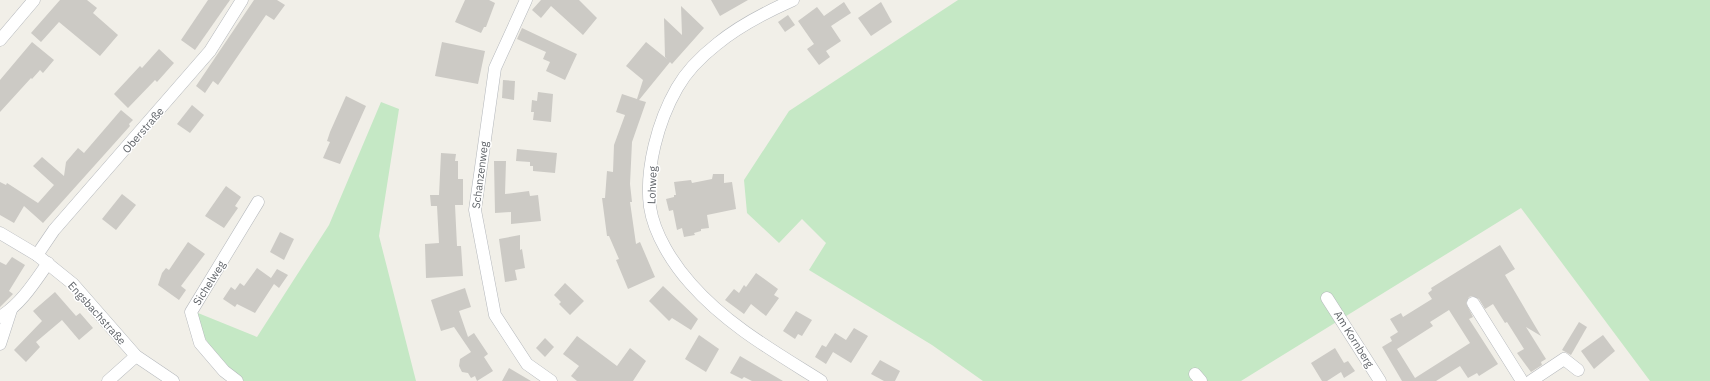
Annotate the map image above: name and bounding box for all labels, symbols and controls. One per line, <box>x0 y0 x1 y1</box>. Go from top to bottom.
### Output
street label: Oberstraße <box>119 104 167 156</box>
street label: Schanzenweg <box>469 140 491 209</box>
street label: Lohweg <box>644 166 660 204</box>
street label: Sichelweg <box>190 258 228 308</box>
street label: Engsbachstraße <box>65 279 129 347</box>
street label: Am Kornberg <box>1331 308 1377 370</box>

